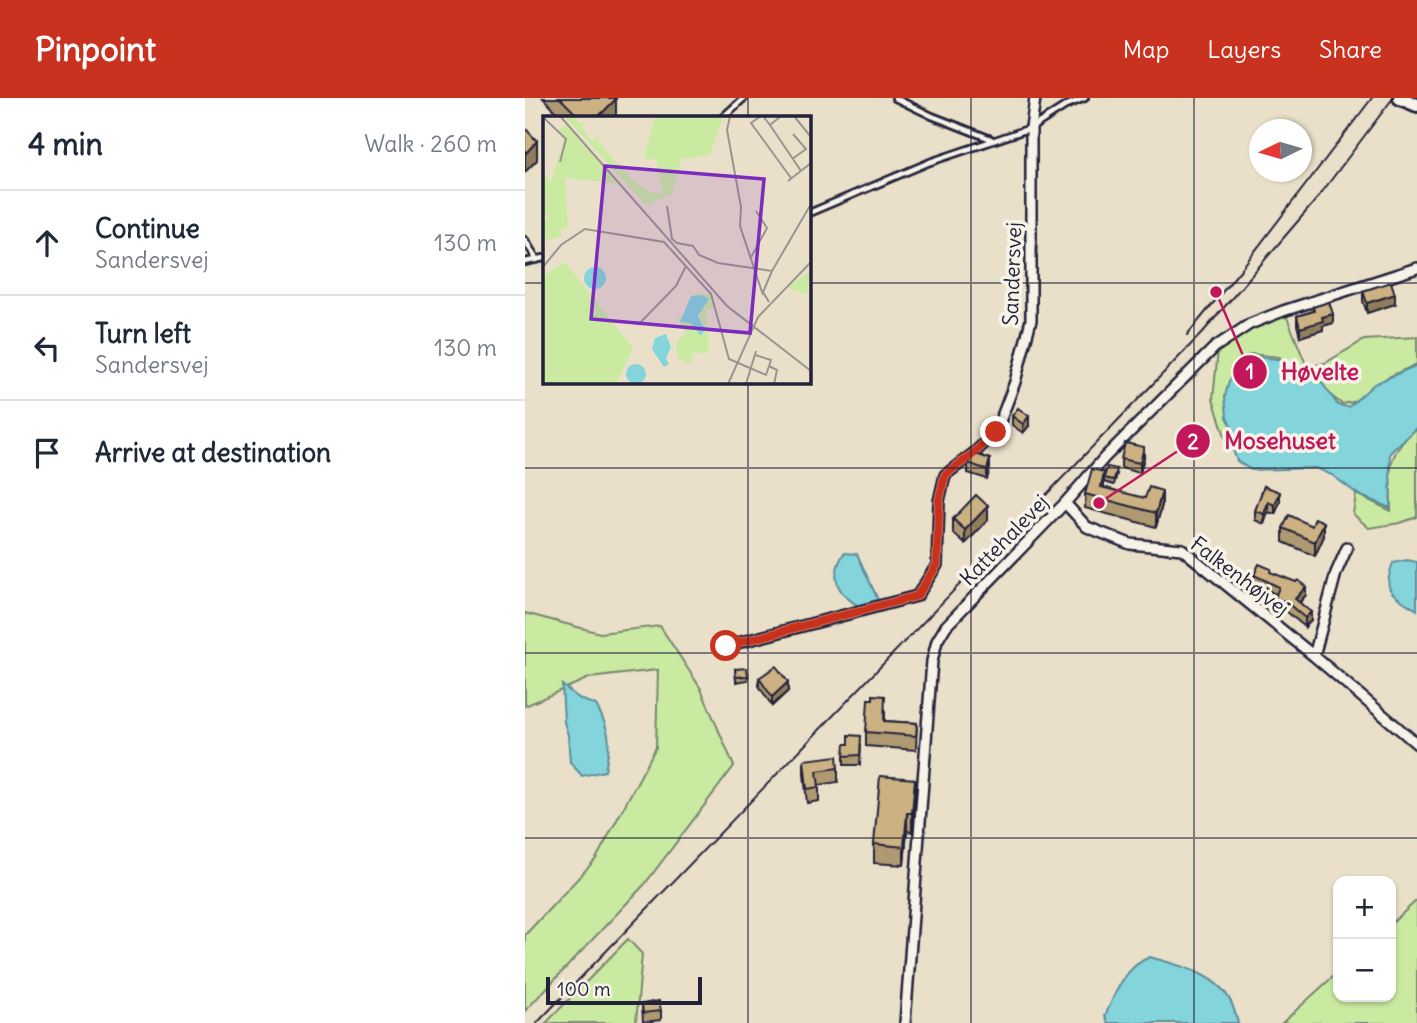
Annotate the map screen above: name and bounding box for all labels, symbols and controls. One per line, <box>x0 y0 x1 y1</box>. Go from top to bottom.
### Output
text: Pinpoint <box>35 28 156 70</box>
text: Map <box>1123 34 1169 64</box>
text: Layers <box>1207 34 1281 64</box>
text: Share <box>1319 34 1382 64</box>
inset map <box>543 116 810 383</box>
north arrow <box>1249 119 1312 182</box>
text: 4 min <box>28 125 103 163</box>
text: Walk · 260 m <box>364 129 497 158</box>
text: Continue <box>95 212 200 245</box>
street label: Sandersvej <box>997 222 1027 326</box>
icon: ahead <box>28 224 66 262</box>
text: 130 m <box>434 228 497 257</box>
text: Sandersvej <box>95 245 209 274</box>
text: Turn left <box>95 317 191 350</box>
icon: left <box>28 329 66 367</box>
text: 130 m <box>434 333 497 362</box>
text: Sandersvej <box>95 350 209 379</box>
callout: Høvelte <box>1232 350 1373 394</box>
text: Høvelte <box>1281 357 1359 386</box>
text: 1 <box>1246 358 1254 385</box>
route end <box>980 416 1011 447</box>
callout: Mosehuset <box>1175 419 1350 463</box>
text: Mosehuset <box>1224 426 1336 455</box>
text: 2 <box>1187 428 1199 455</box>
icon: arrive <box>28 434 66 472</box>
text: Arrive at destination <box>95 436 331 469</box>
street label: Kattehalevej <box>954 489 1054 591</box>
street label: Falkenhøjvej <box>1185 530 1295 622</box>
route start <box>710 630 741 661</box>
map controls <box>1333 876 1396 1002</box>
button: + <box>1333 876 1396 939</box>
button: − <box>1333 939 1396 1002</box>
scale bar <box>546 974 702 1006</box>
text: 100 m <box>557 977 611 1001</box>

